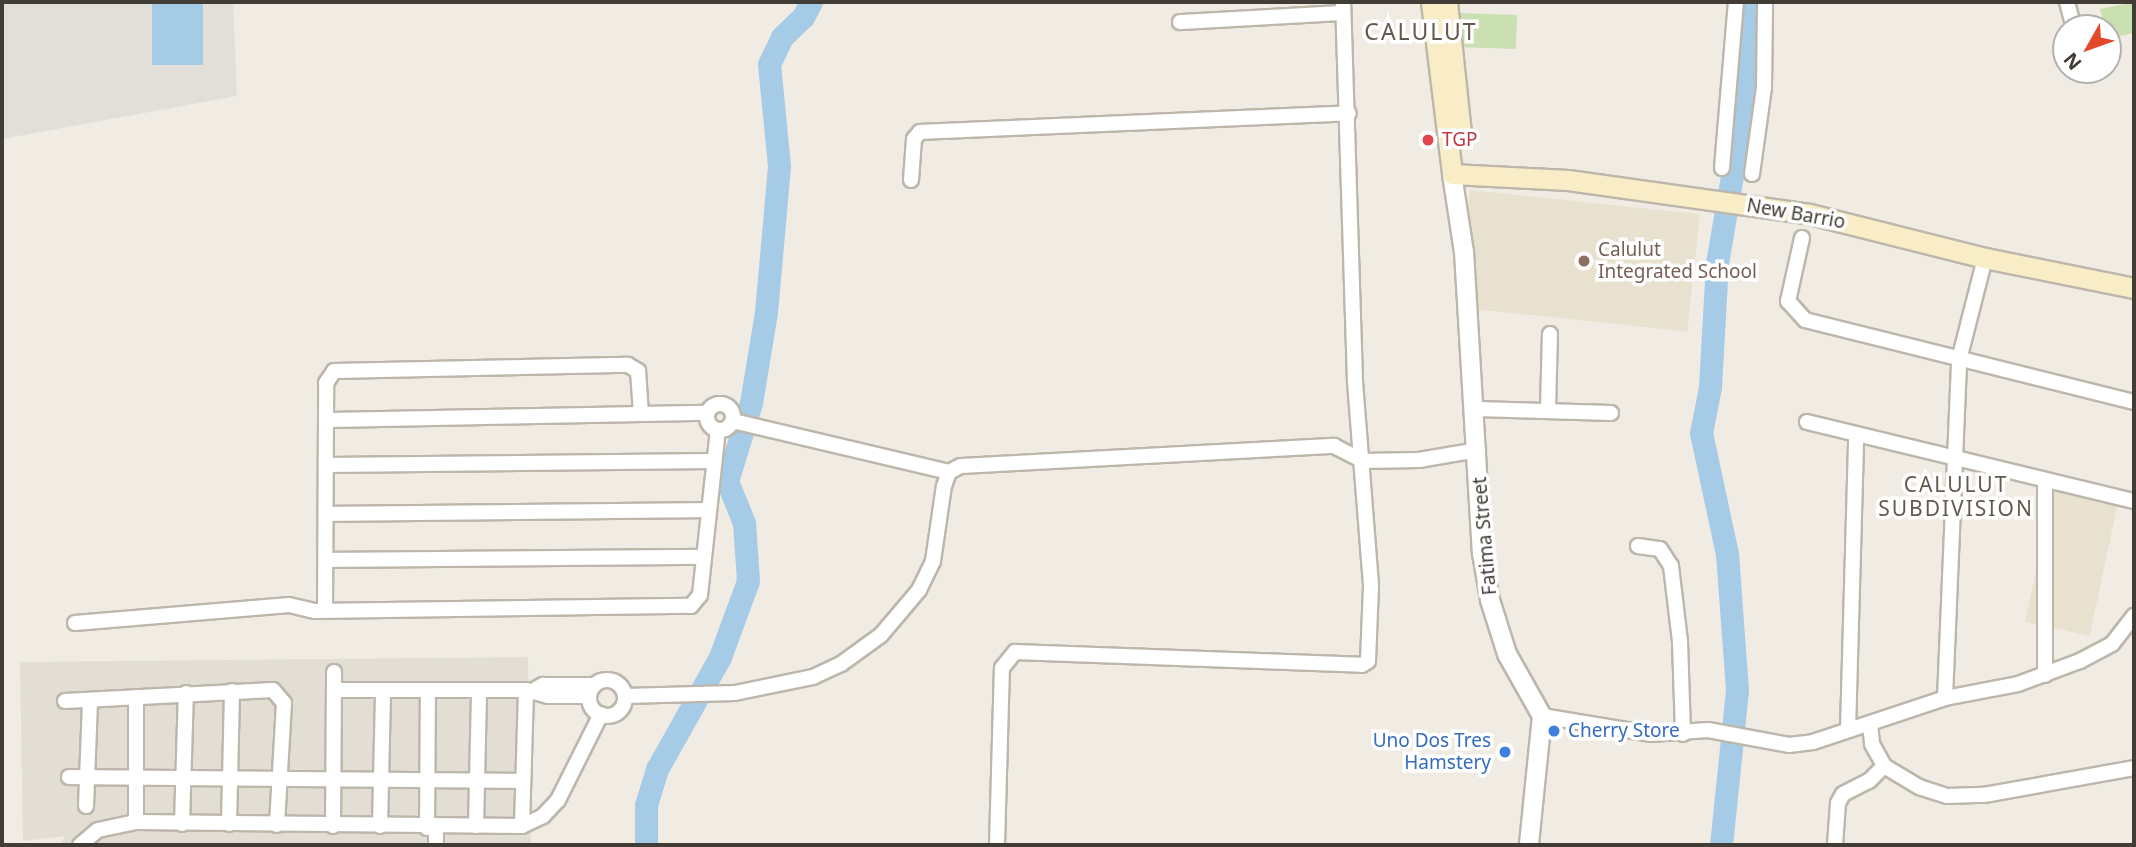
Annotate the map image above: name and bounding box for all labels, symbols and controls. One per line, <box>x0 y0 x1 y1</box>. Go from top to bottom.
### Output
north arrow <box>2052 14 2122 84</box>
district label: CALULUT <box>1365 17 1477 45</box>
text: N <box>2058 47 2087 75</box>
place label: TGP <box>1442 129 1478 151</box>
marker: TGP <box>1420 132 1436 148</box>
street label: New Barrio <box>1745 194 1847 234</box>
place label: Calulut Integrated School <box>1598 239 1757 283</box>
marker: Calulut Integrated School <box>1576 253 1592 269</box>
district label: CALULUT SUBDIVISION <box>1880 471 2032 521</box>
street label: Fatima Street <box>1468 476 1502 596</box>
place label: Cherry Store <box>1568 720 1680 742</box>
marker: Cherry Store <box>1546 723 1562 739</box>
place label: Uno Dos Tres Hamstery <box>1373 730 1491 774</box>
marker: Uno Dos Tres Hamstery <box>1497 744 1513 760</box>

